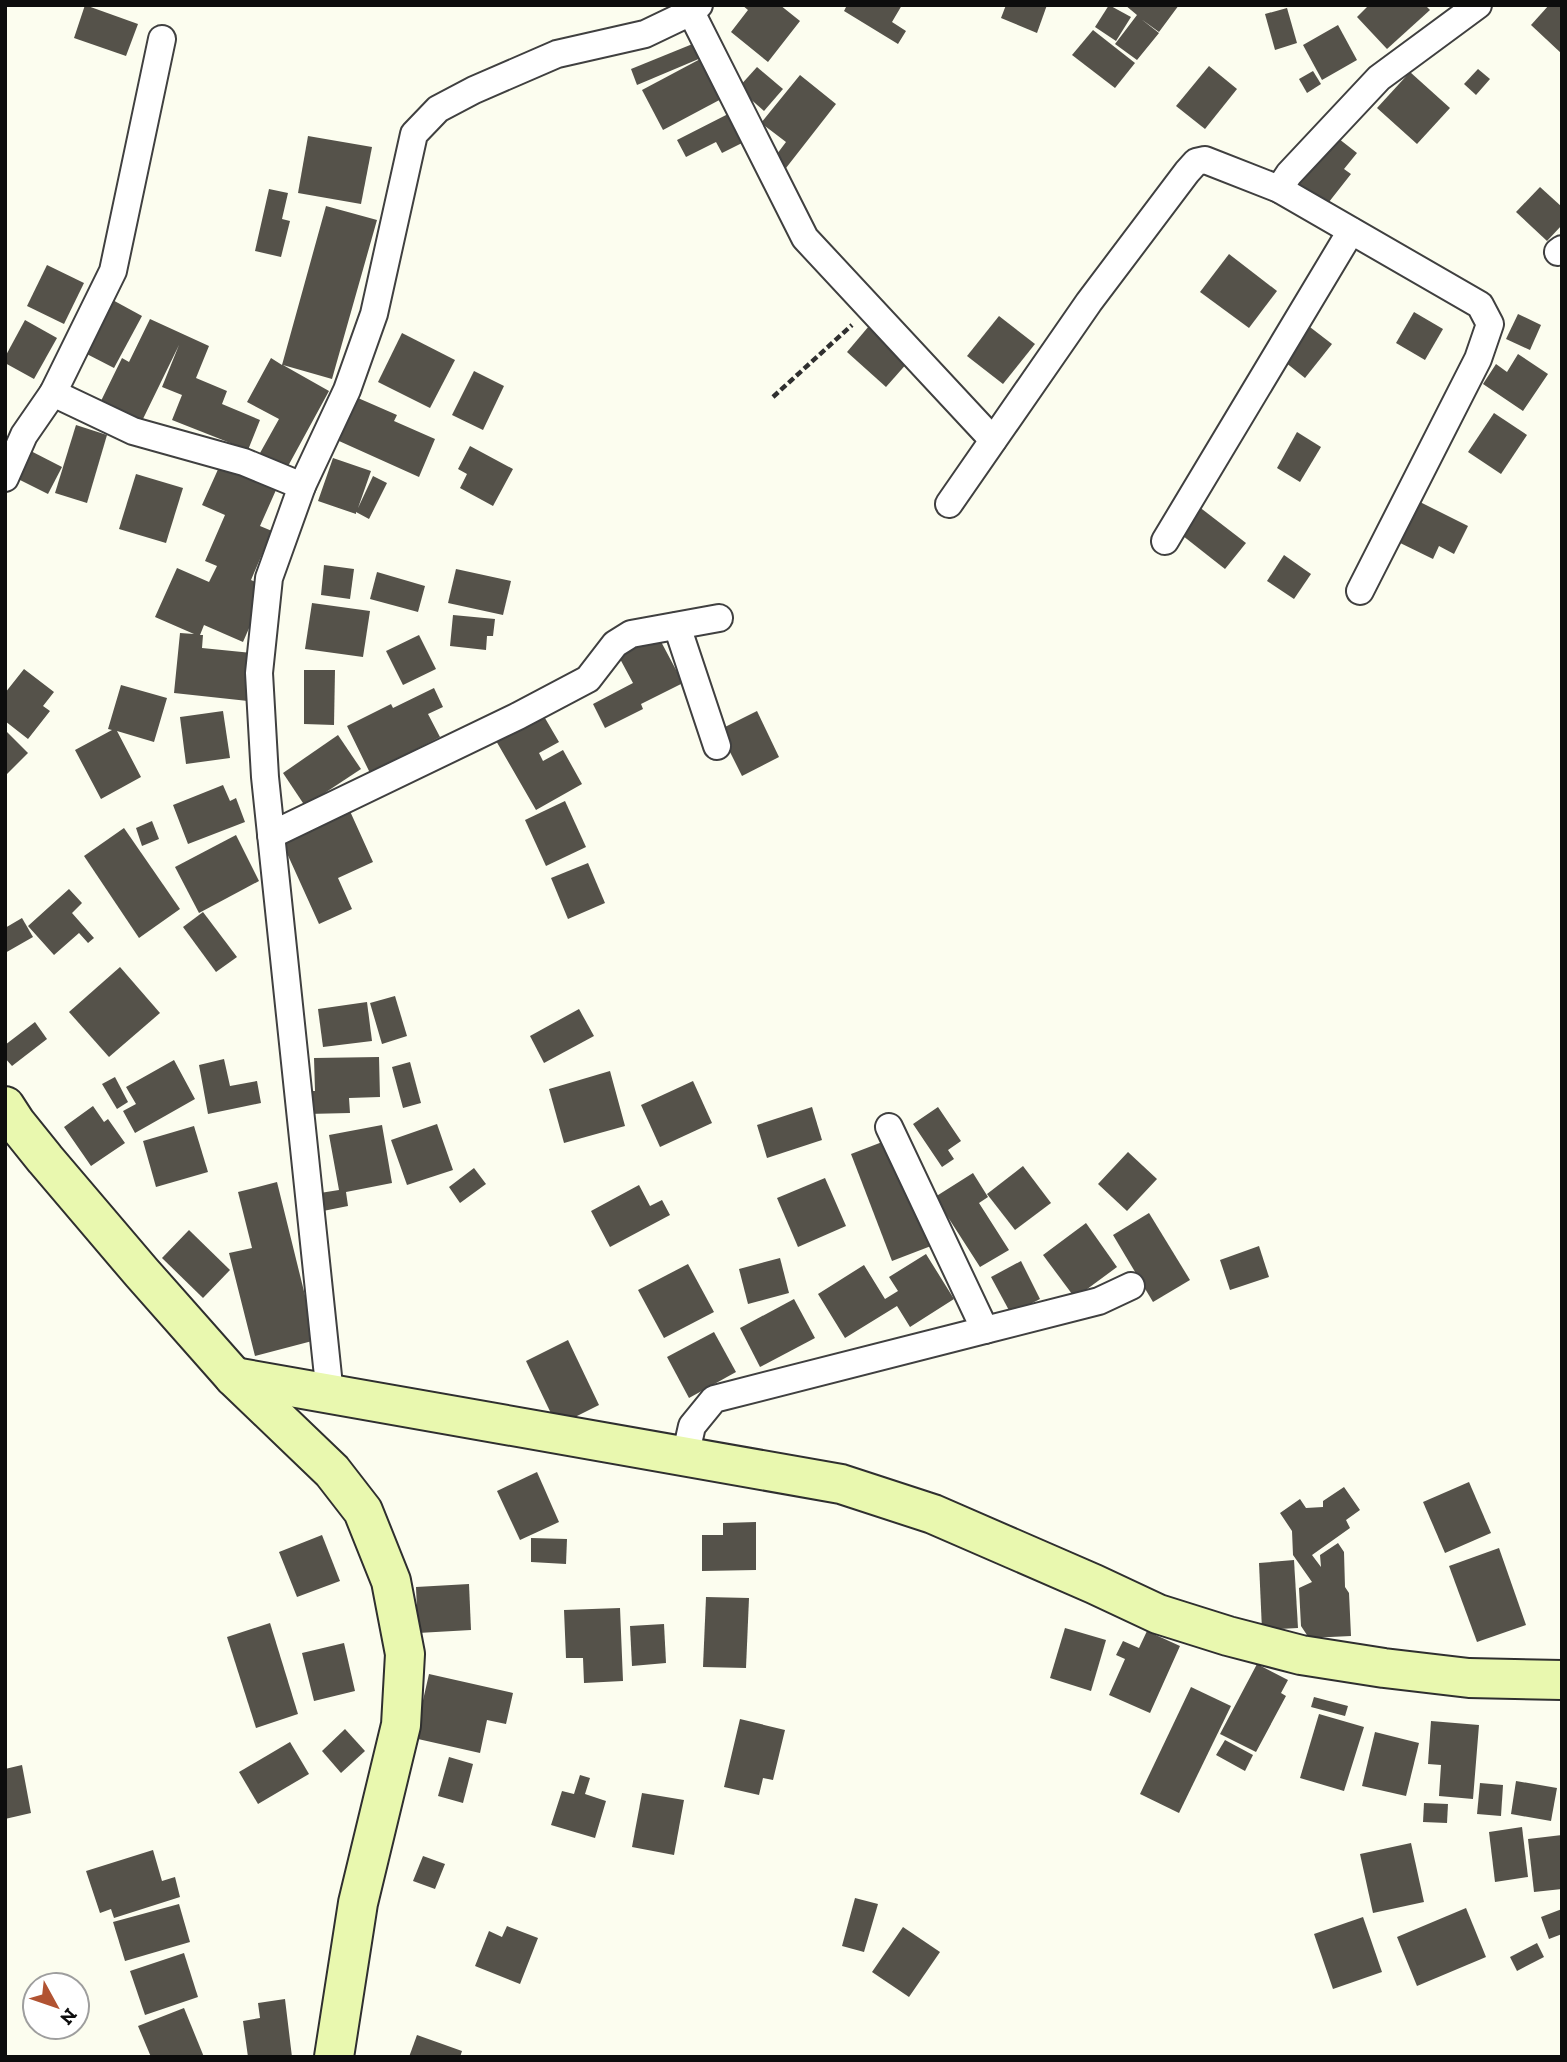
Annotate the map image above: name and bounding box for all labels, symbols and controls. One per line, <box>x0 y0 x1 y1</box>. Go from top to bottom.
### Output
north arrow <box>21 1971 91 2041</box>
text: N <box>55 2004 82 2030</box>

